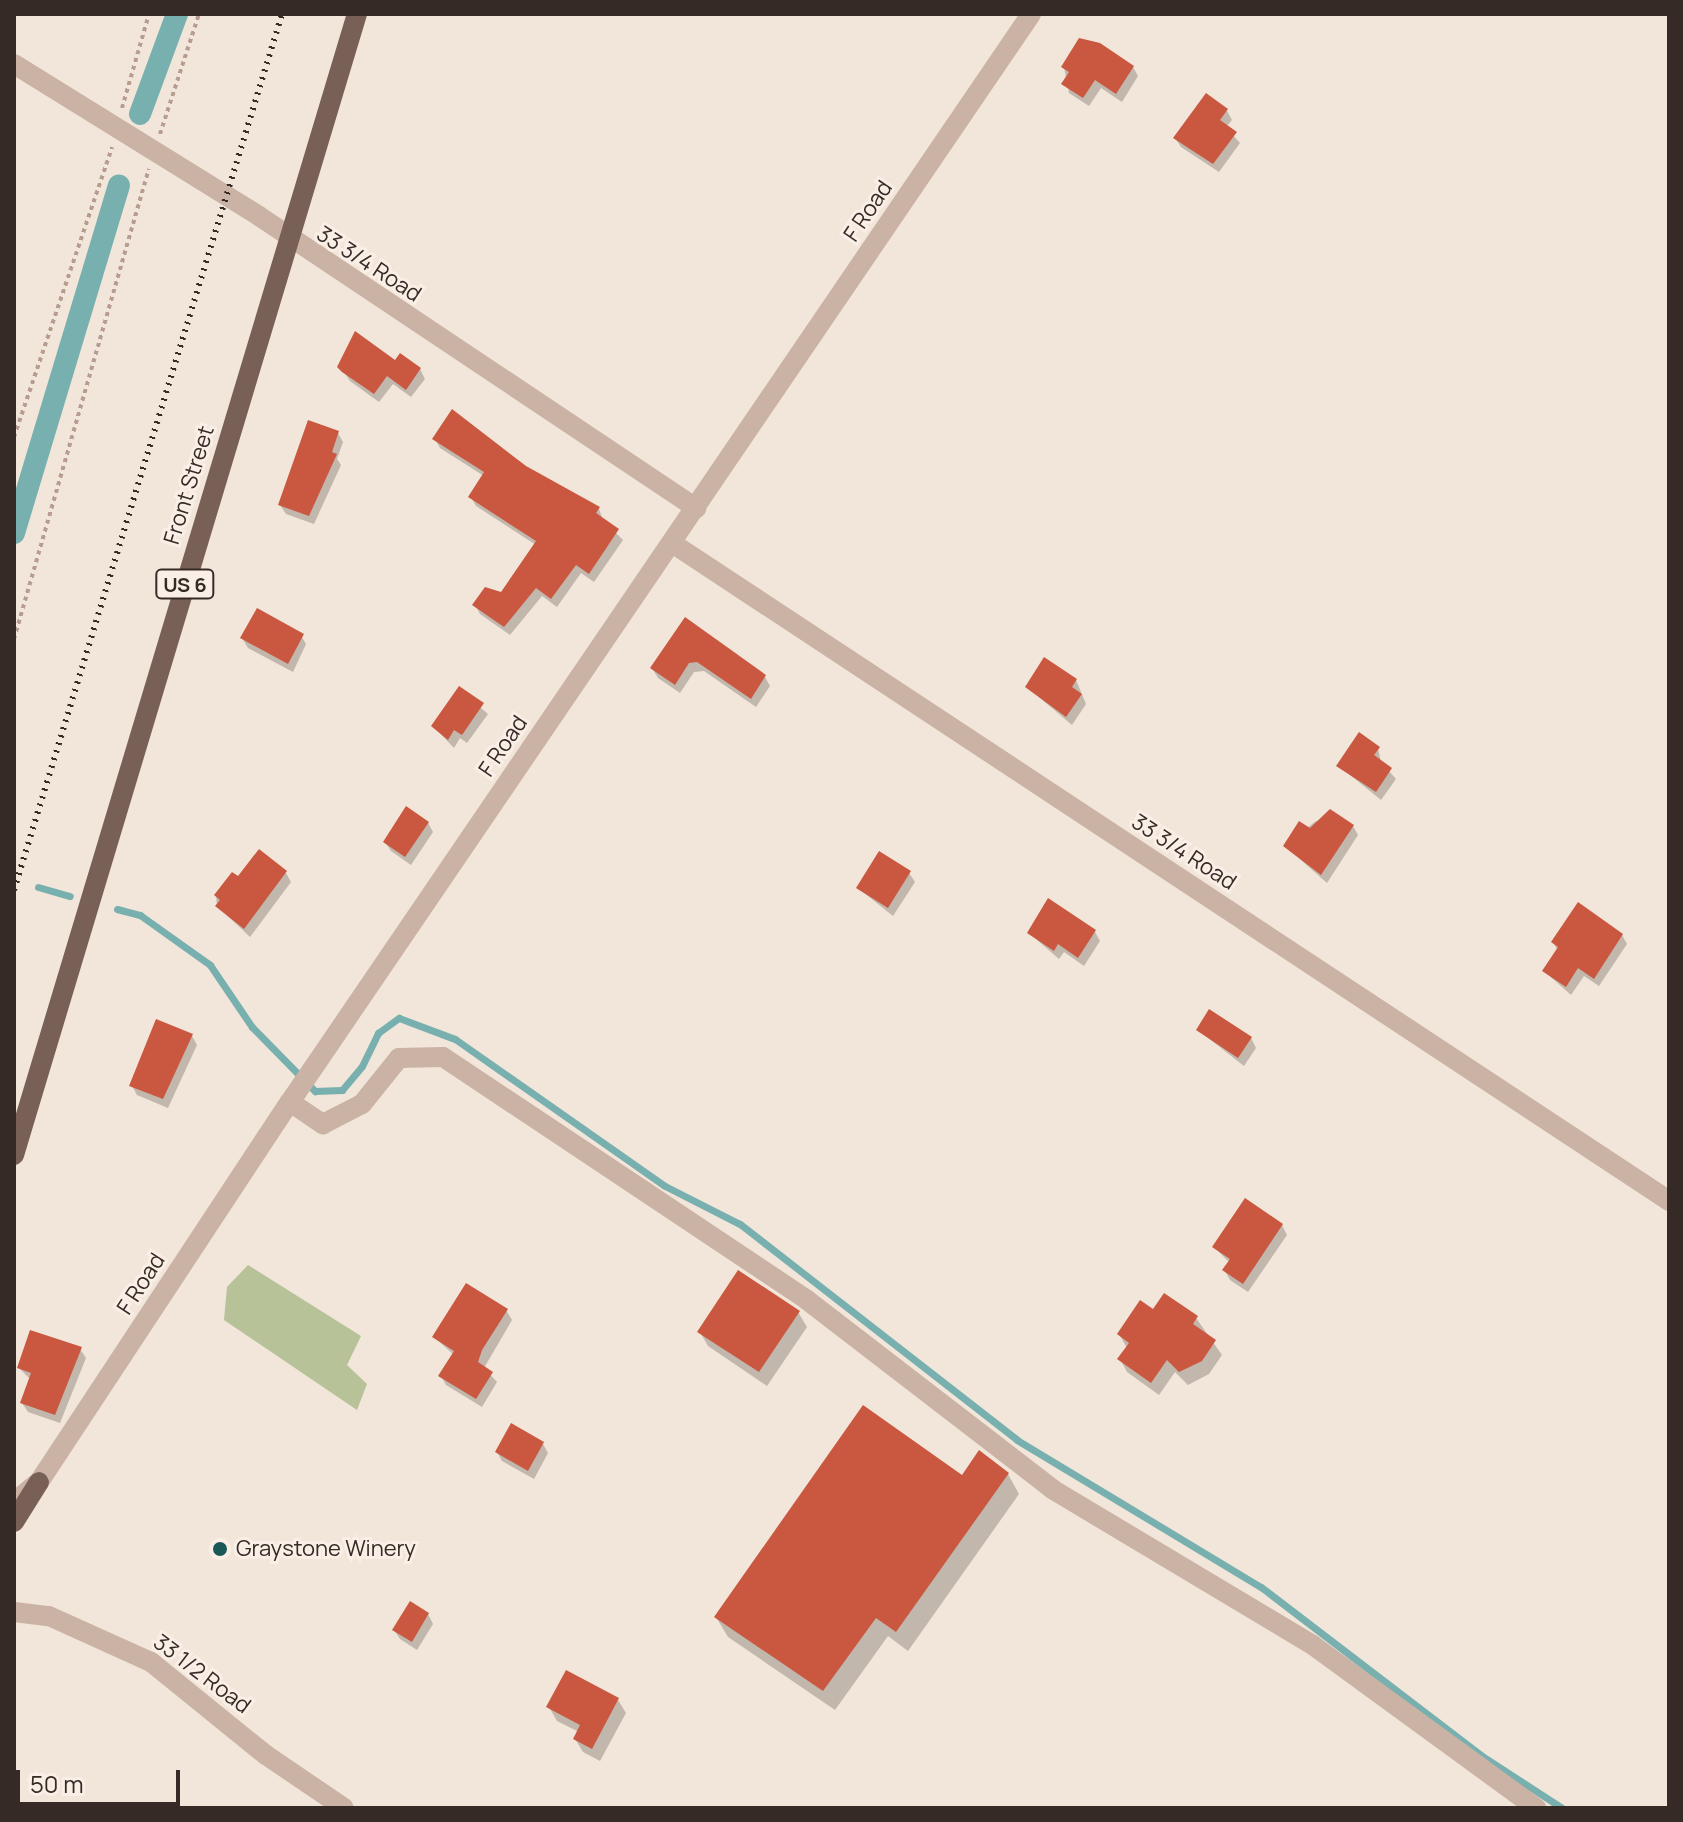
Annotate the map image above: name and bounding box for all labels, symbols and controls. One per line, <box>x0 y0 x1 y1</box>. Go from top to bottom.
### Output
street label: F Road <box>838 176 898 246</box>
street label: 33 3/4 Road <box>312 221 426 307</box>
street label: Front Street <box>158 422 220 548</box>
road number: US 6 <box>155 568 215 600</box>
street label: F Road <box>473 711 533 781</box>
street label: 33 3/4 Road <box>1127 809 1241 895</box>
street label: F Road <box>112 1248 170 1320</box>
place label: Graystone Winery <box>236 1536 416 1562</box>
marker: Graystone Winery <box>211 1540 229 1558</box>
street label: 33 1/2 Road <box>148 1629 256 1719</box>
scale bar <box>20 1754 184 1804</box>
text: 50 m <box>30 1767 84 1800</box>

